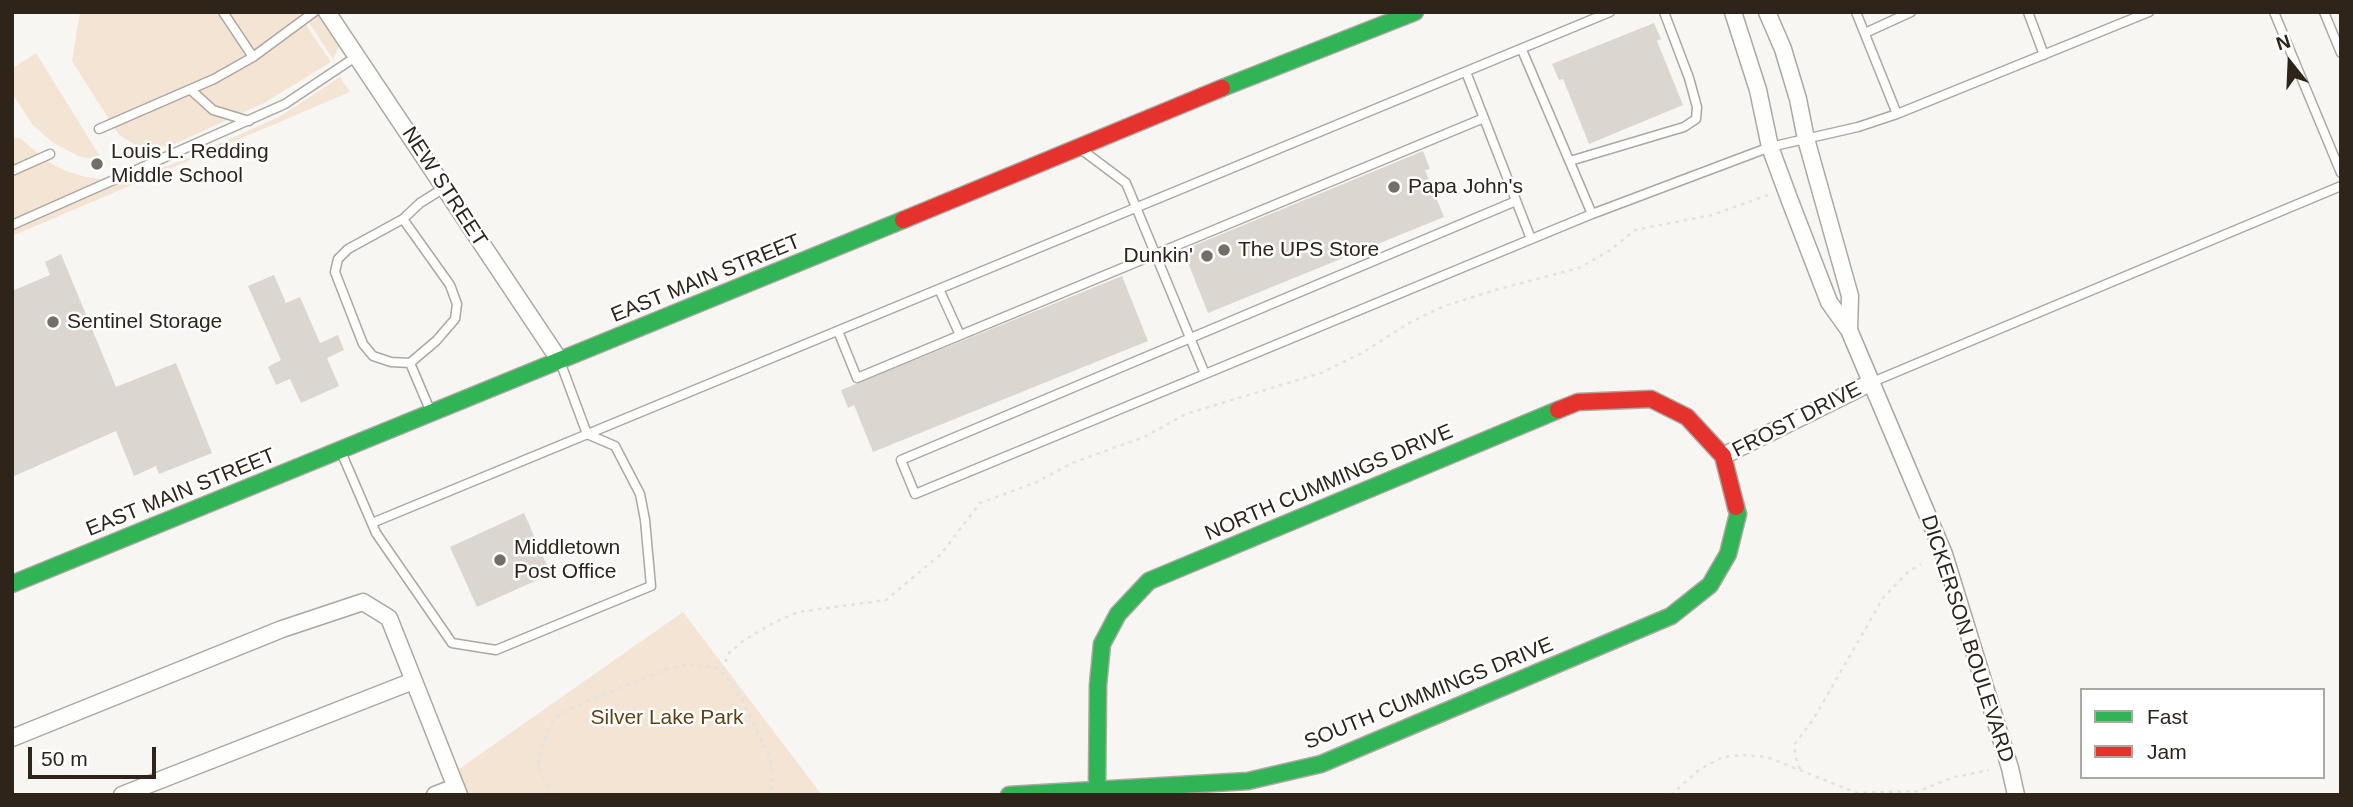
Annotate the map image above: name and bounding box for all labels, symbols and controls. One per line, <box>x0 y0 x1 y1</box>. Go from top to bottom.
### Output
north arrow <box>2255 28 2325 98</box>
text: N <box>2274 30 2293 55</box>
street label: NEW STREET <box>396 122 492 252</box>
place label: Louis L. Redding Middle School <box>111 139 269 189</box>
marker: Louis L. Redding Middle School <box>89 156 105 172</box>
place label: Papa John's <box>1408 174 1523 200</box>
marker: Papa John's <box>1386 179 1402 195</box>
street label: EAST MAIN STREET <box>608 230 804 328</box>
place label: The UPS Store <box>1238 237 1379 263</box>
marker: The UPS Store <box>1216 242 1232 258</box>
place label: Dunkin' <box>1124 243 1193 269</box>
marker: Dunkin' <box>1199 248 1215 264</box>
place label: Sentinel Storage <box>67 309 222 335</box>
marker: Sentinel Storage <box>45 314 61 330</box>
street label: FROST DRIVE <box>1728 377 1866 463</box>
street label: NORTH CUMMINGS DRIVE <box>1201 419 1457 547</box>
street label: EAST MAIN STREET <box>83 444 279 542</box>
street label: DICKERSON BOULEVARD <box>1915 512 2019 766</box>
place label: Middletown Post Office <box>514 535 620 585</box>
marker: Middletown Post Office <box>492 552 508 568</box>
street label: SOUTH CUMMINGS DRIVE <box>1301 632 1557 756</box>
legend <box>2080 688 2325 779</box>
park label: Silver Lake Park <box>591 705 743 731</box>
text: Fast <box>2147 705 2188 728</box>
scale bar <box>32 734 159 778</box>
text: Jam <box>2147 740 2187 763</box>
text: 50 m <box>41 747 88 770</box>

